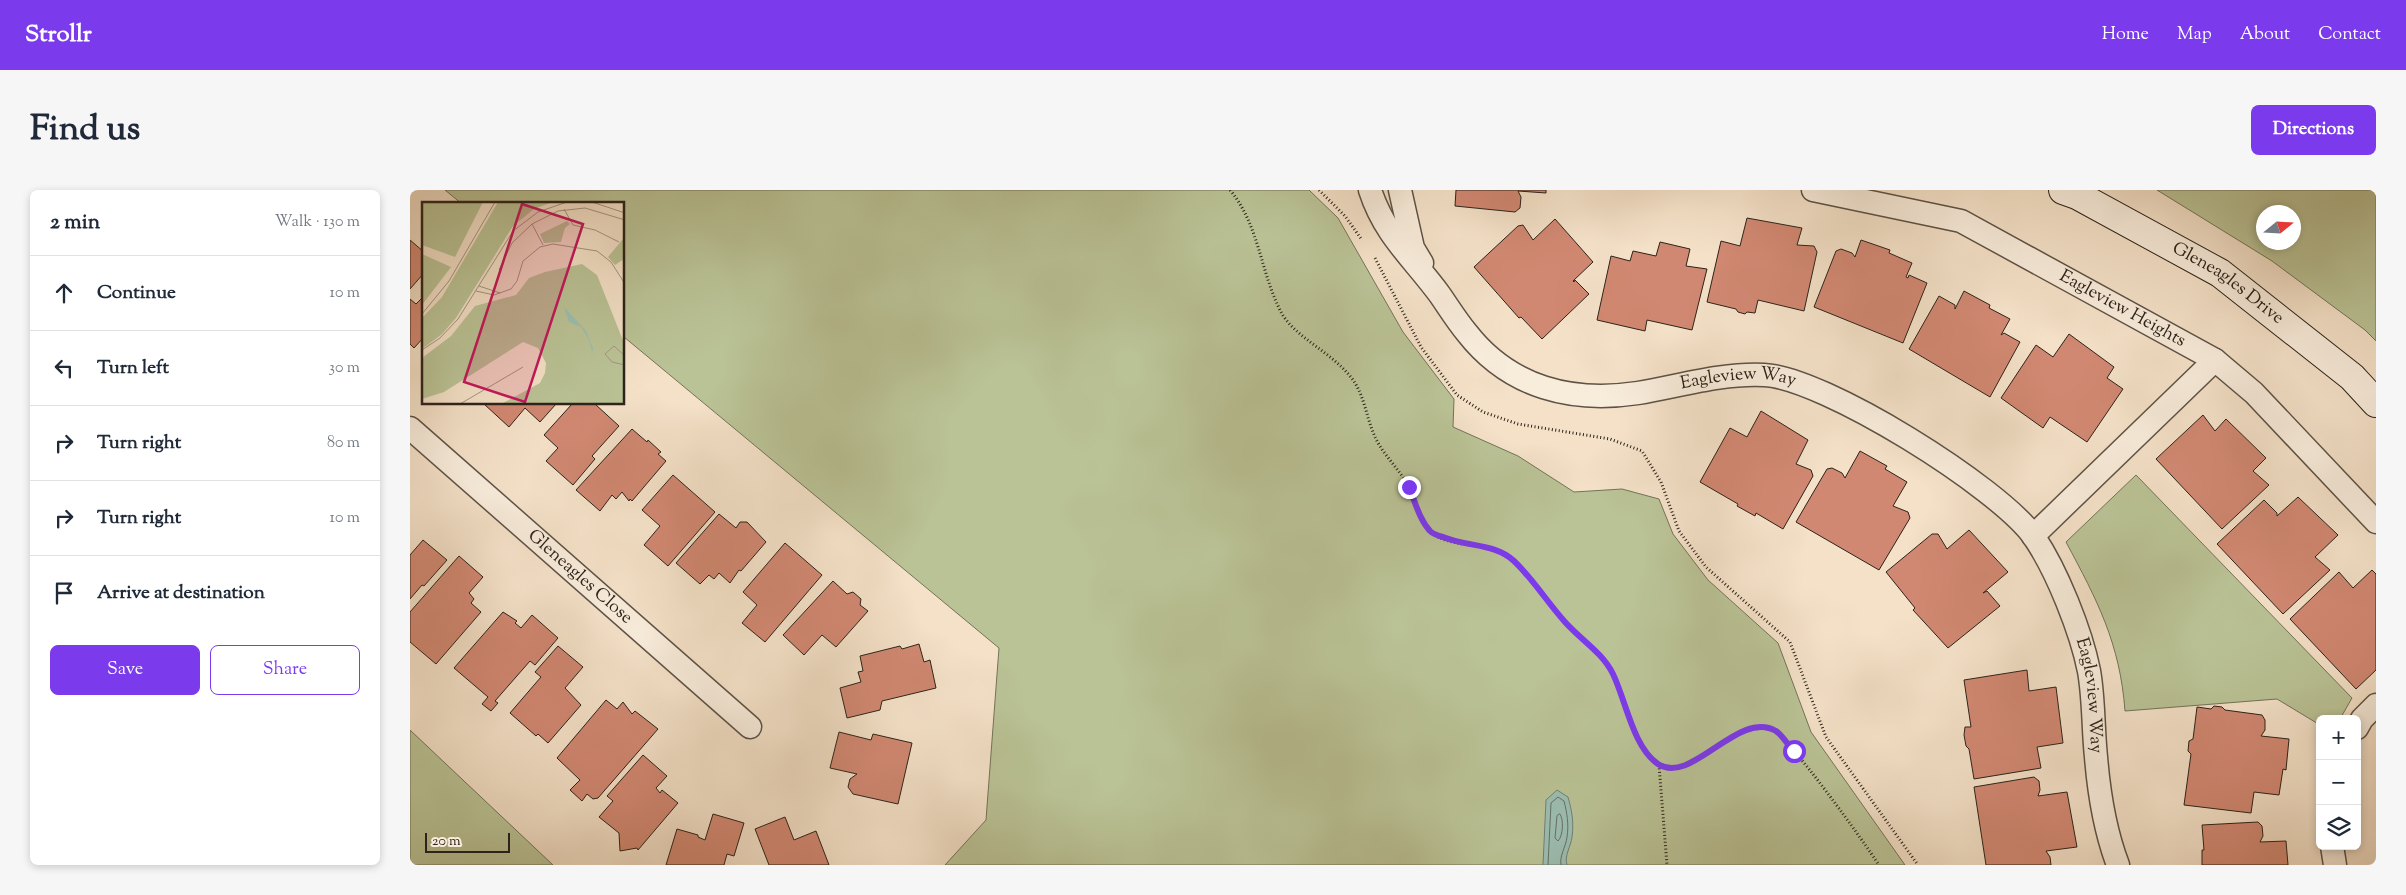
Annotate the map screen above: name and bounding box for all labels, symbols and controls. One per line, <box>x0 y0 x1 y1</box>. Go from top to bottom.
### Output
text: Strollr <box>25 18 92 52</box>
text: Home <box>2102 22 2149 48</box>
text: Map <box>2177 22 2212 48</box>
text: About <box>2240 22 2290 48</box>
text: Contact <box>2318 22 2381 48</box>
text: Find us <box>30 105 140 156</box>
button: Directions <box>2251 105 2376 155</box>
inset map <box>422 202 625 405</box>
north arrow <box>2256 205 2301 250</box>
text: 2 min <box>50 208 100 238</box>
text: Walk · 130 m <box>275 211 360 234</box>
street label: Gleneagles Drive <box>2167 236 2289 331</box>
street label: Eagleview Heights <box>2054 264 2190 354</box>
icon: ahead <box>50 279 78 307</box>
text: Continue <box>97 280 176 307</box>
text: 10 m <box>330 282 360 305</box>
icon: left <box>50 354 78 382</box>
text: Turn left <box>97 355 169 382</box>
text: 30 m <box>329 357 360 380</box>
street label: Eagleview Way <box>1678 361 1799 397</box>
icon: right <box>50 429 78 457</box>
text: Turn right <box>97 430 181 457</box>
text: 80 m <box>327 432 360 455</box>
route end <box>1398 476 1421 499</box>
icon: right <box>50 504 78 532</box>
text: Turn right <box>97 505 181 532</box>
text: 10 m <box>330 507 360 530</box>
street label: Gleneagles Close <box>521 524 638 631</box>
icon: arrive <box>50 579 78 607</box>
text: Arrive at destination <box>97 580 265 607</box>
street label: Eagleview Way <box>2068 635 2109 754</box>
button: Save <box>50 645 200 695</box>
button: Share <box>210 645 360 695</box>
map controls <box>2316 715 2361 850</box>
button: + <box>2316 715 2361 760</box>
route start <box>1783 740 1806 763</box>
button: − <box>2316 760 2361 805</box>
button: layers <box>2316 805 2361 850</box>
scale bar <box>425 830 510 853</box>
text: 20 m <box>432 832 461 852</box>

